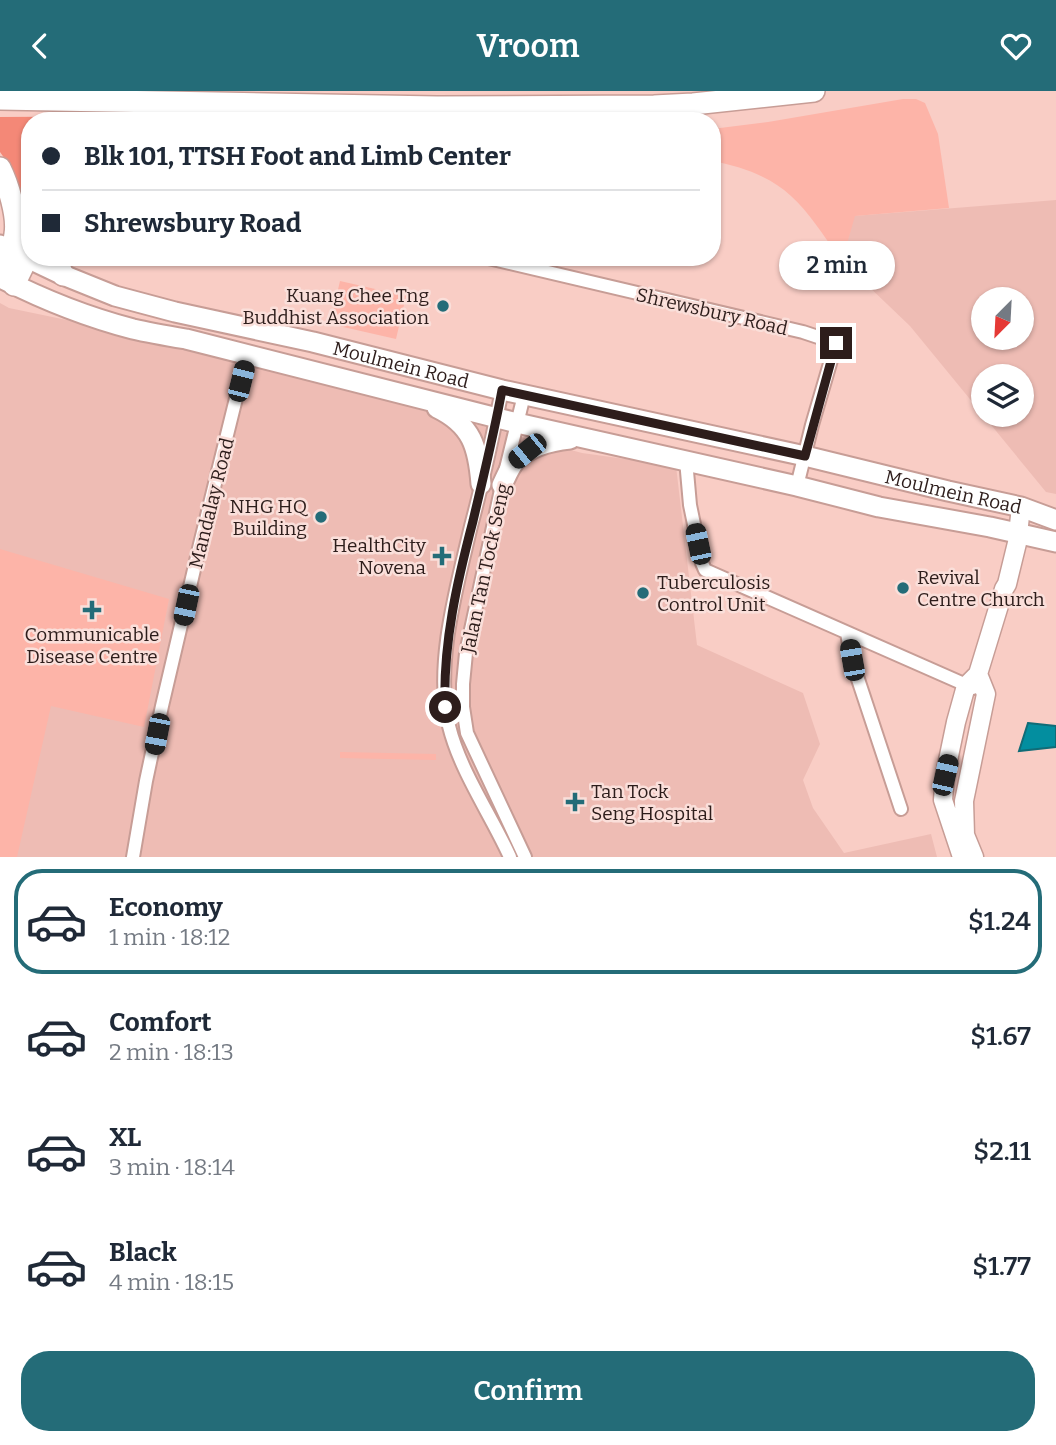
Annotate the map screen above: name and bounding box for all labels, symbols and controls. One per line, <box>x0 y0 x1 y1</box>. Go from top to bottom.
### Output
icon: back <box>21 27 59 65</box>
text: Vroom <box>477 27 579 65</box>
icon: heart <box>997 27 1035 65</box>
text: Blk 101, TTSH Foot and Limb Center <box>84 141 511 172</box>
text: Shrewsbury Road <box>84 208 301 239</box>
callout: 2 min <box>778 241 894 291</box>
text: 2 min <box>807 251 867 279</box>
street label: Shrewsbury Road <box>634 283 790 340</box>
place label: Kuang Chee Tng Buddhist Association <box>242 284 429 329</box>
north arrow <box>971 287 1034 350</box>
map controls <box>971 287 1034 427</box>
marker: Kuang Chee Tng Buddhist Association <box>435 298 451 314</box>
route end <box>820 327 852 359</box>
street label: Moulmein Road <box>330 337 471 393</box>
car <box>226 358 257 404</box>
button: layers <box>971 364 1034 427</box>
car <box>505 430 550 472</box>
street label: Mandalay Road <box>184 435 239 571</box>
street label: Moulmein Road <box>883 465 1024 519</box>
street label: Jalan Tan Tock Seng <box>456 481 515 656</box>
place label: NHG HQ Building <box>230 495 309 540</box>
marker: NHG HQ Building <box>313 509 329 525</box>
car <box>684 521 713 567</box>
place label: HealthCity Novena <box>332 534 427 579</box>
marker: HealthCity Novena <box>432 546 452 566</box>
place label: Revival Centre Church <box>917 566 1045 611</box>
place label: Tuberculosis Control Unit <box>657 571 770 616</box>
marker: Revival Centre Church <box>895 580 911 596</box>
car <box>172 582 201 628</box>
marker: Tuberculosis Control Unit <box>635 585 651 601</box>
marker: Communicable Disease Centre <box>82 600 102 620</box>
place label: Communicable Disease Centre <box>24 623 160 668</box>
car <box>839 637 866 683</box>
route start <box>429 691 461 723</box>
car <box>143 711 172 757</box>
car <box>931 752 960 798</box>
place label: Tan Tock Seng Hospital <box>591 780 713 825</box>
marker: Tan Tock Seng Hospital <box>565 792 585 812</box>
icon: car <box>25 890 88 953</box>
text: Economy <box>109 892 223 923</box>
text: $1.24 <box>968 906 1031 937</box>
text: 1 min · 18:12 <box>109 923 230 951</box>
icon: car <box>25 1005 88 1068</box>
text: Comfort <box>109 1007 212 1038</box>
text: $1.67 <box>970 1021 1031 1052</box>
text: 2 min · 18:13 <box>109 1038 234 1066</box>
icon: car <box>25 1120 88 1183</box>
text: XL <box>109 1122 141 1153</box>
text: $2.11 <box>973 1136 1031 1167</box>
text: 3 min · 18:14 <box>109 1153 235 1181</box>
icon: car <box>25 1235 88 1298</box>
text: Black <box>109 1237 177 1268</box>
text: $1.77 <box>972 1251 1031 1282</box>
text: 4 min · 18:15 <box>109 1268 234 1296</box>
button: Confirm <box>21 1351 1035 1431</box>

